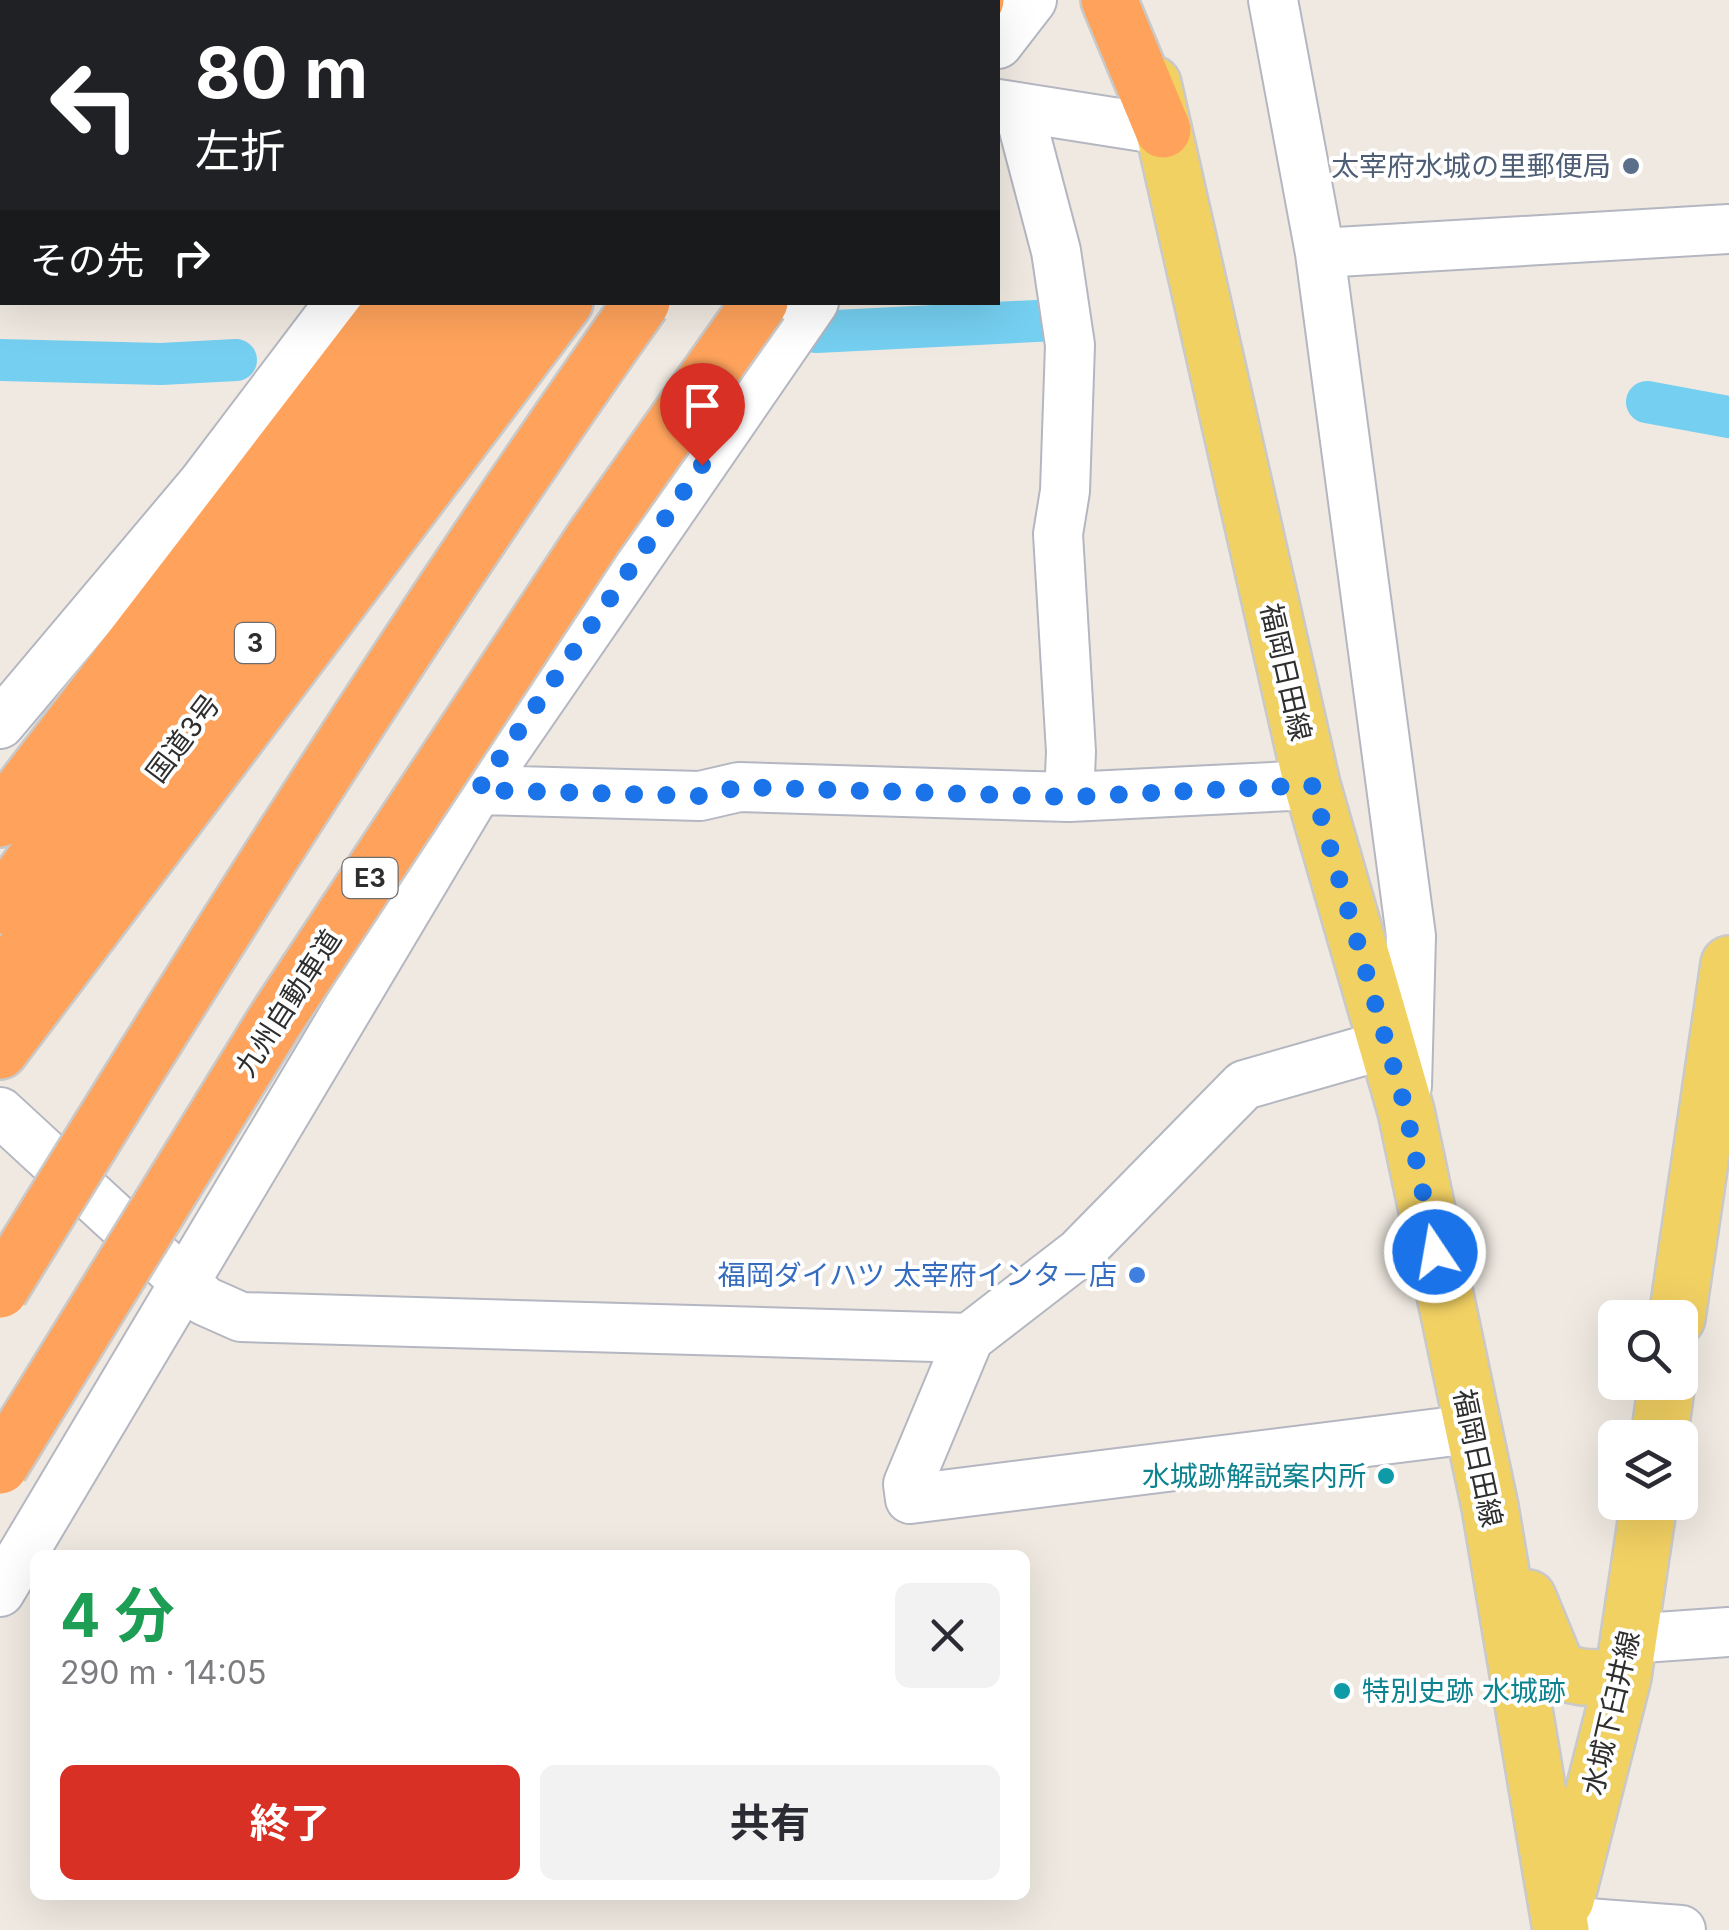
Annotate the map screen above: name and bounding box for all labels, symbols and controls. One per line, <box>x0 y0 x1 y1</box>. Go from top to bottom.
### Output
text: 80 m <box>195 30 368 115</box>
icon: left <box>30 40 160 170</box>
text: 左折 <box>195 123 285 178</box>
place label: 太宰府水城の里郵便局 <box>1331 149 1611 183</box>
marker: 太宰府水城の里郵便局 <box>1620 155 1642 177</box>
icon: right <box>164 230 219 285</box>
text: その先 <box>30 237 144 283</box>
pin <box>660 363 745 466</box>
icon: arrive <box>675 378 730 433</box>
street label: 福岡日田線 <box>1254 600 1318 744</box>
road number: 3 <box>235 623 275 663</box>
street label: 国道3号 <box>139 687 227 789</box>
road number: E3 <box>342 858 398 898</box>
street label: 九州自動車道 <box>228 923 348 1083</box>
position arrow <box>1383 1200 1487 1304</box>
place label: 福岡ダイハツ 太宰府インタ－店 <box>718 1258 1117 1292</box>
marker: 福岡ダイハツ 太宰府インタ－店 <box>1126 1264 1148 1286</box>
map controls <box>1598 1300 1698 1520</box>
button: search <box>1598 1300 1698 1400</box>
street label: 福岡日田線 <box>1447 1386 1509 1530</box>
button: layers <box>1598 1420 1698 1520</box>
place label: 水城跡解説案内所 <box>1142 1459 1366 1493</box>
marker: 水城跡解説案内所 <box>1375 1465 1397 1487</box>
text: 4 分 <box>60 1579 175 1651</box>
button: close <box>895 1583 1000 1688</box>
street label: 水城下臼井線 <box>1576 1627 1646 1799</box>
text: 290 m · 14:05 <box>60 1653 266 1692</box>
place label: 特別史跡 水城跡 <box>1362 1674 1566 1708</box>
marker: 特別史跡 水城跡 <box>1331 1680 1353 1702</box>
button: 終了 <box>60 1765 520 1880</box>
button: 共有 <box>540 1765 1000 1880</box>

